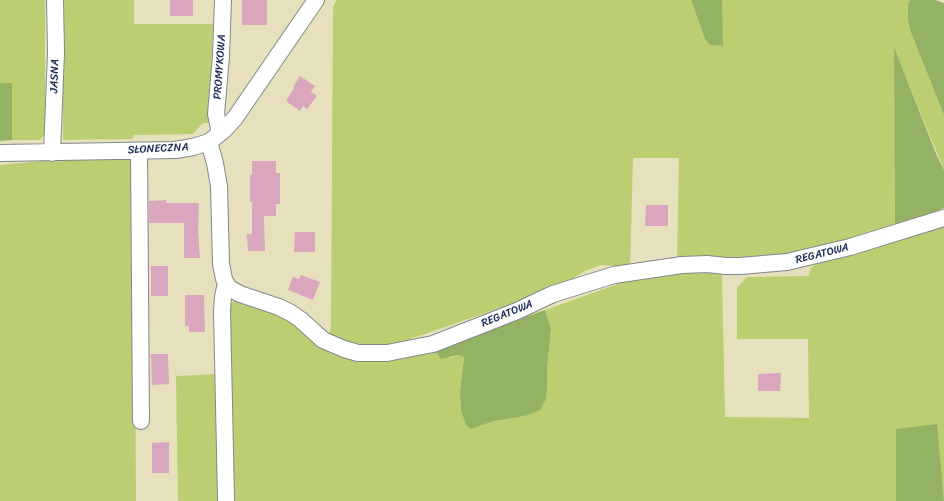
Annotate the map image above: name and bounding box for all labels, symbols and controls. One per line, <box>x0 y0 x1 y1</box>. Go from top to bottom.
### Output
street label: PROMYKOWA <box>211 34 229 100</box>
street label: JASNA <box>48 59 62 93</box>
street label: SŁONECZNA <box>127 141 189 157</box>
street label: REGATOWA <box>794 241 850 267</box>
street label: REGATOWA <box>479 298 535 330</box>

